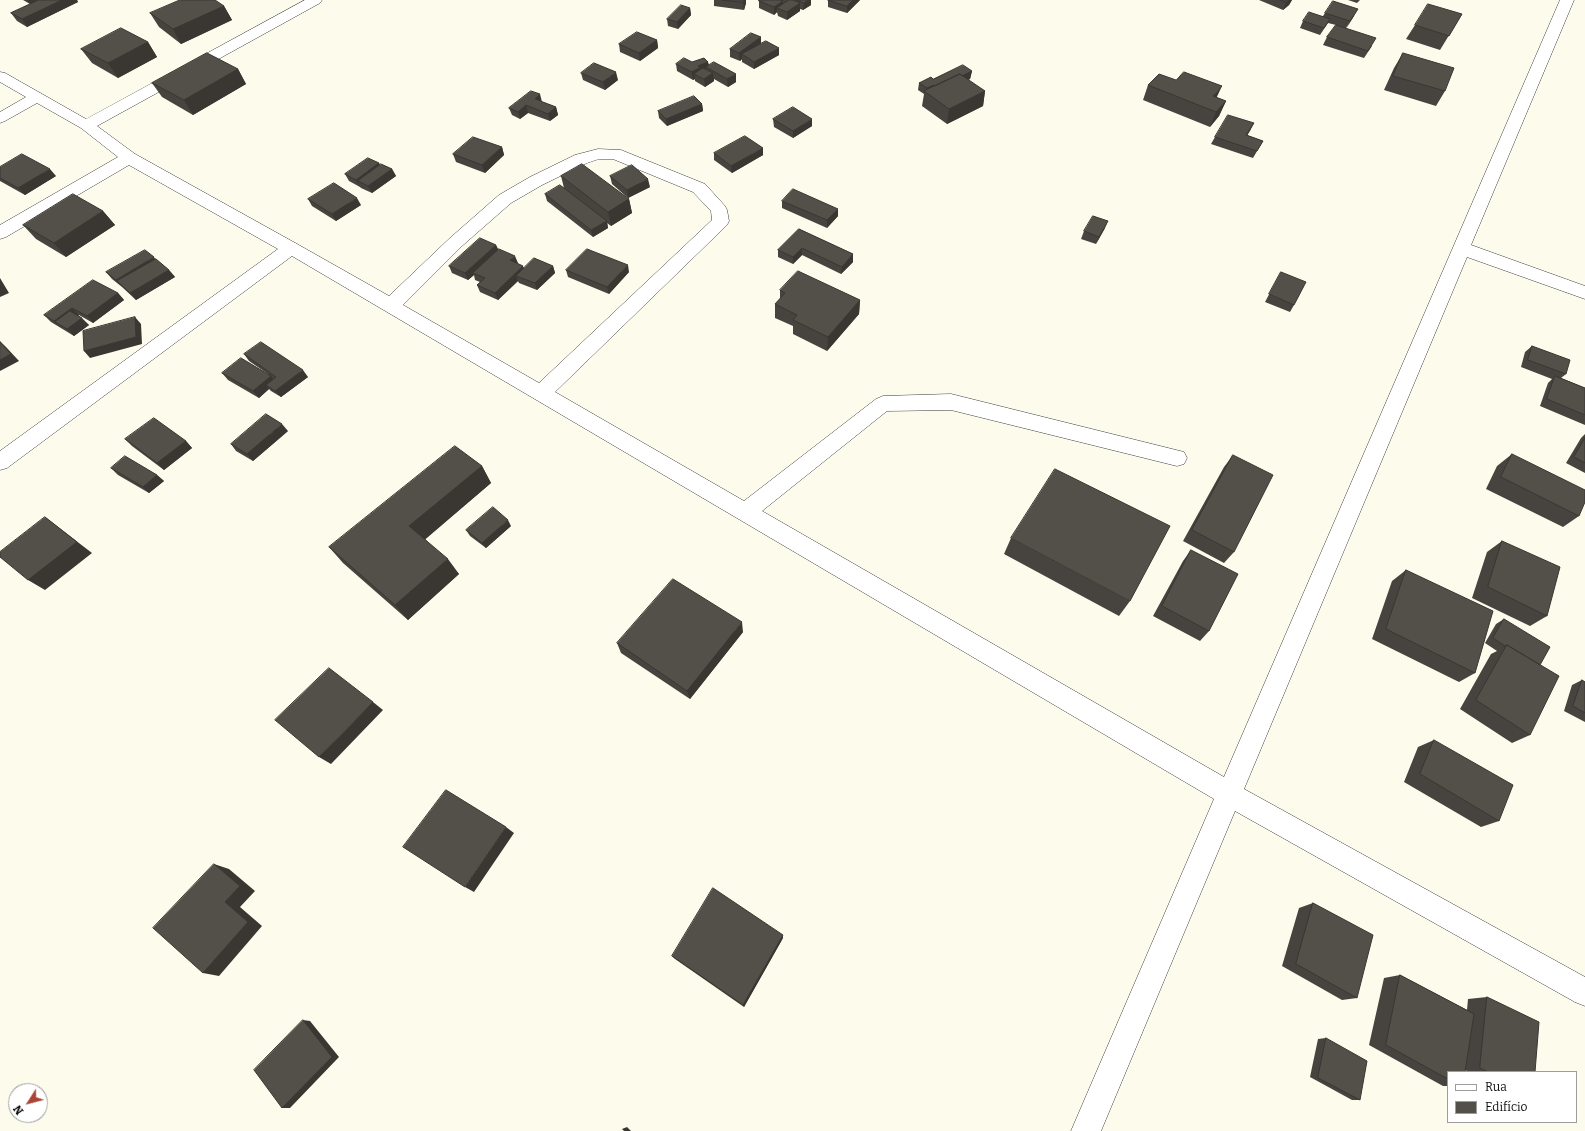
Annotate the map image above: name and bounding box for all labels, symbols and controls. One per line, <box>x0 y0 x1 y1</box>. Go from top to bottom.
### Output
legend <box>1447 1071 1577 1123</box>
text: Rua <box>1485 1080 1507 1094</box>
north arrow <box>8 1083 48 1123</box>
text: Edifício <box>1485 1100 1527 1114</box>
text: N <box>11 1103 26 1117</box>

